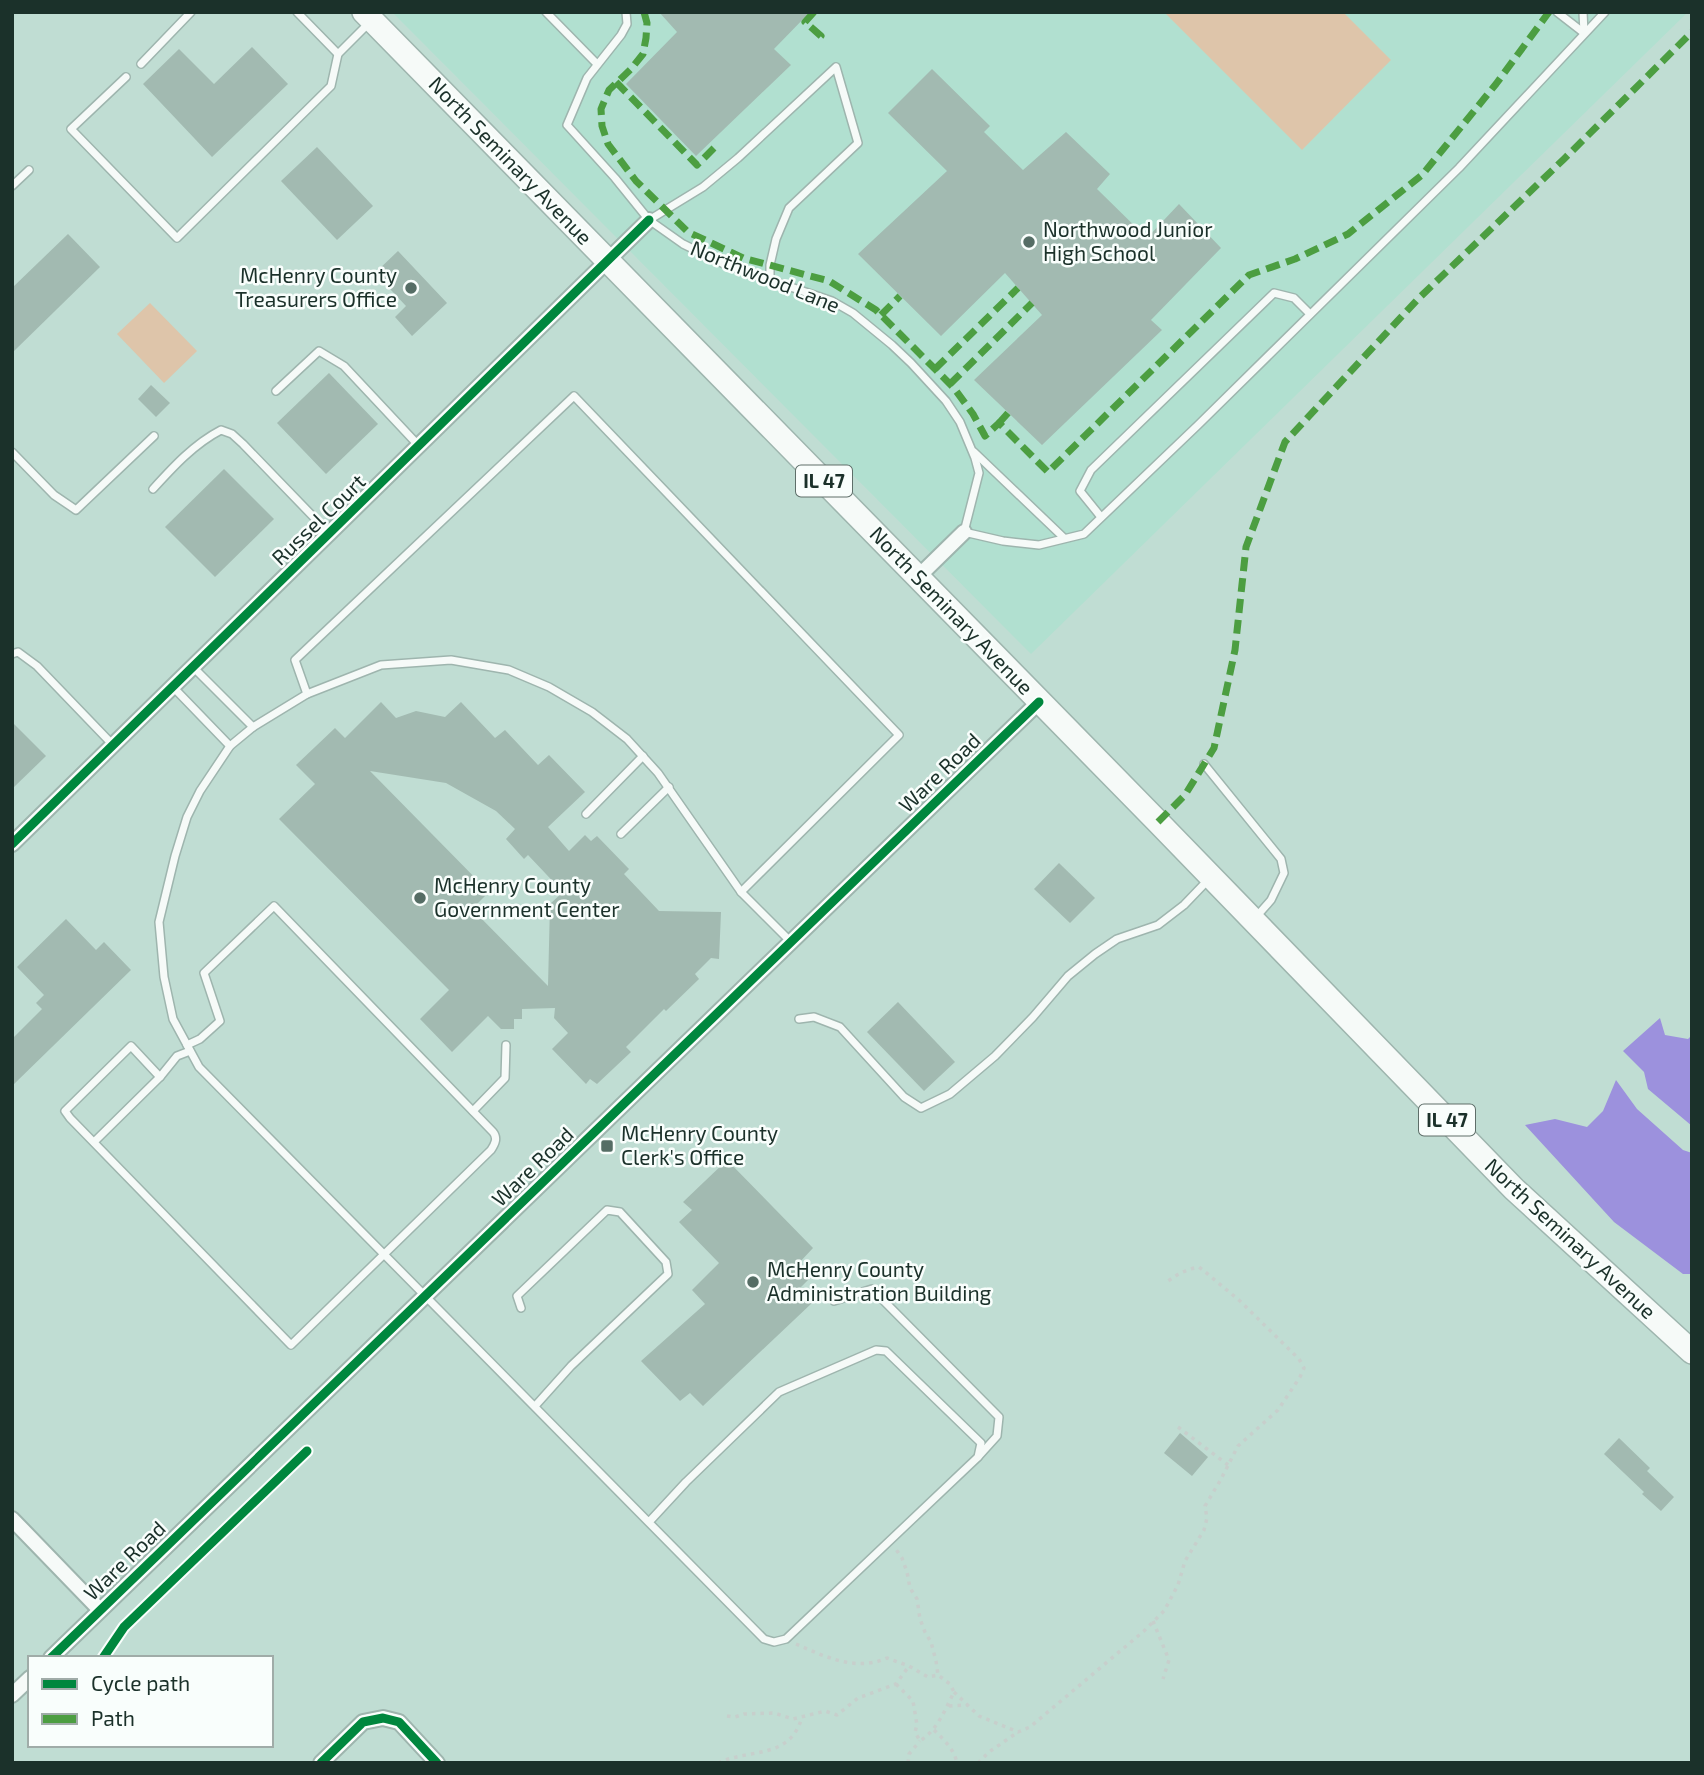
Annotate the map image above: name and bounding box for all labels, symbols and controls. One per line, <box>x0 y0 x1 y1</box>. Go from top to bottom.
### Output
street label: North Seminary Avenue <box>424 71 598 249</box>
place label: Northwood Junior High School <box>1043 216 1213 265</box>
street label: Northwood Lane <box>687 234 844 317</box>
marker: Northwood Junior High School <box>1021 234 1037 250</box>
place label: McHenry County Treasurers Office <box>235 262 397 311</box>
marker: McHenry County Treasurers Office <box>403 280 419 296</box>
road number: IL 47 <box>796 466 852 496</box>
street label: Russel Court <box>266 468 370 570</box>
street label: North Seminary Avenue <box>865 521 1039 699</box>
street label: Ware Road <box>893 727 985 817</box>
place label: McHenry County Government Center <box>434 872 620 921</box>
marker: McHenry County Government Center <box>412 890 428 906</box>
road number: IL 47 <box>1419 1104 1475 1136</box>
place label: McHenry County Clerk's Office <box>621 1120 778 1169</box>
street label: Ware Road <box>486 1121 578 1211</box>
marker: McHenry County Clerk's Office <box>599 1138 615 1154</box>
street label: North Seminary Avenue <box>1481 1152 1661 1323</box>
place label: McHenry County Administration Building <box>767 1256 992 1305</box>
marker: McHenry County Administration Building <box>745 1274 761 1290</box>
street label: Ware Road <box>78 1515 170 1605</box>
legend <box>28 1656 273 1747</box>
text: Cycle path <box>91 1670 190 1695</box>
text: Path <box>91 1705 135 1730</box>

